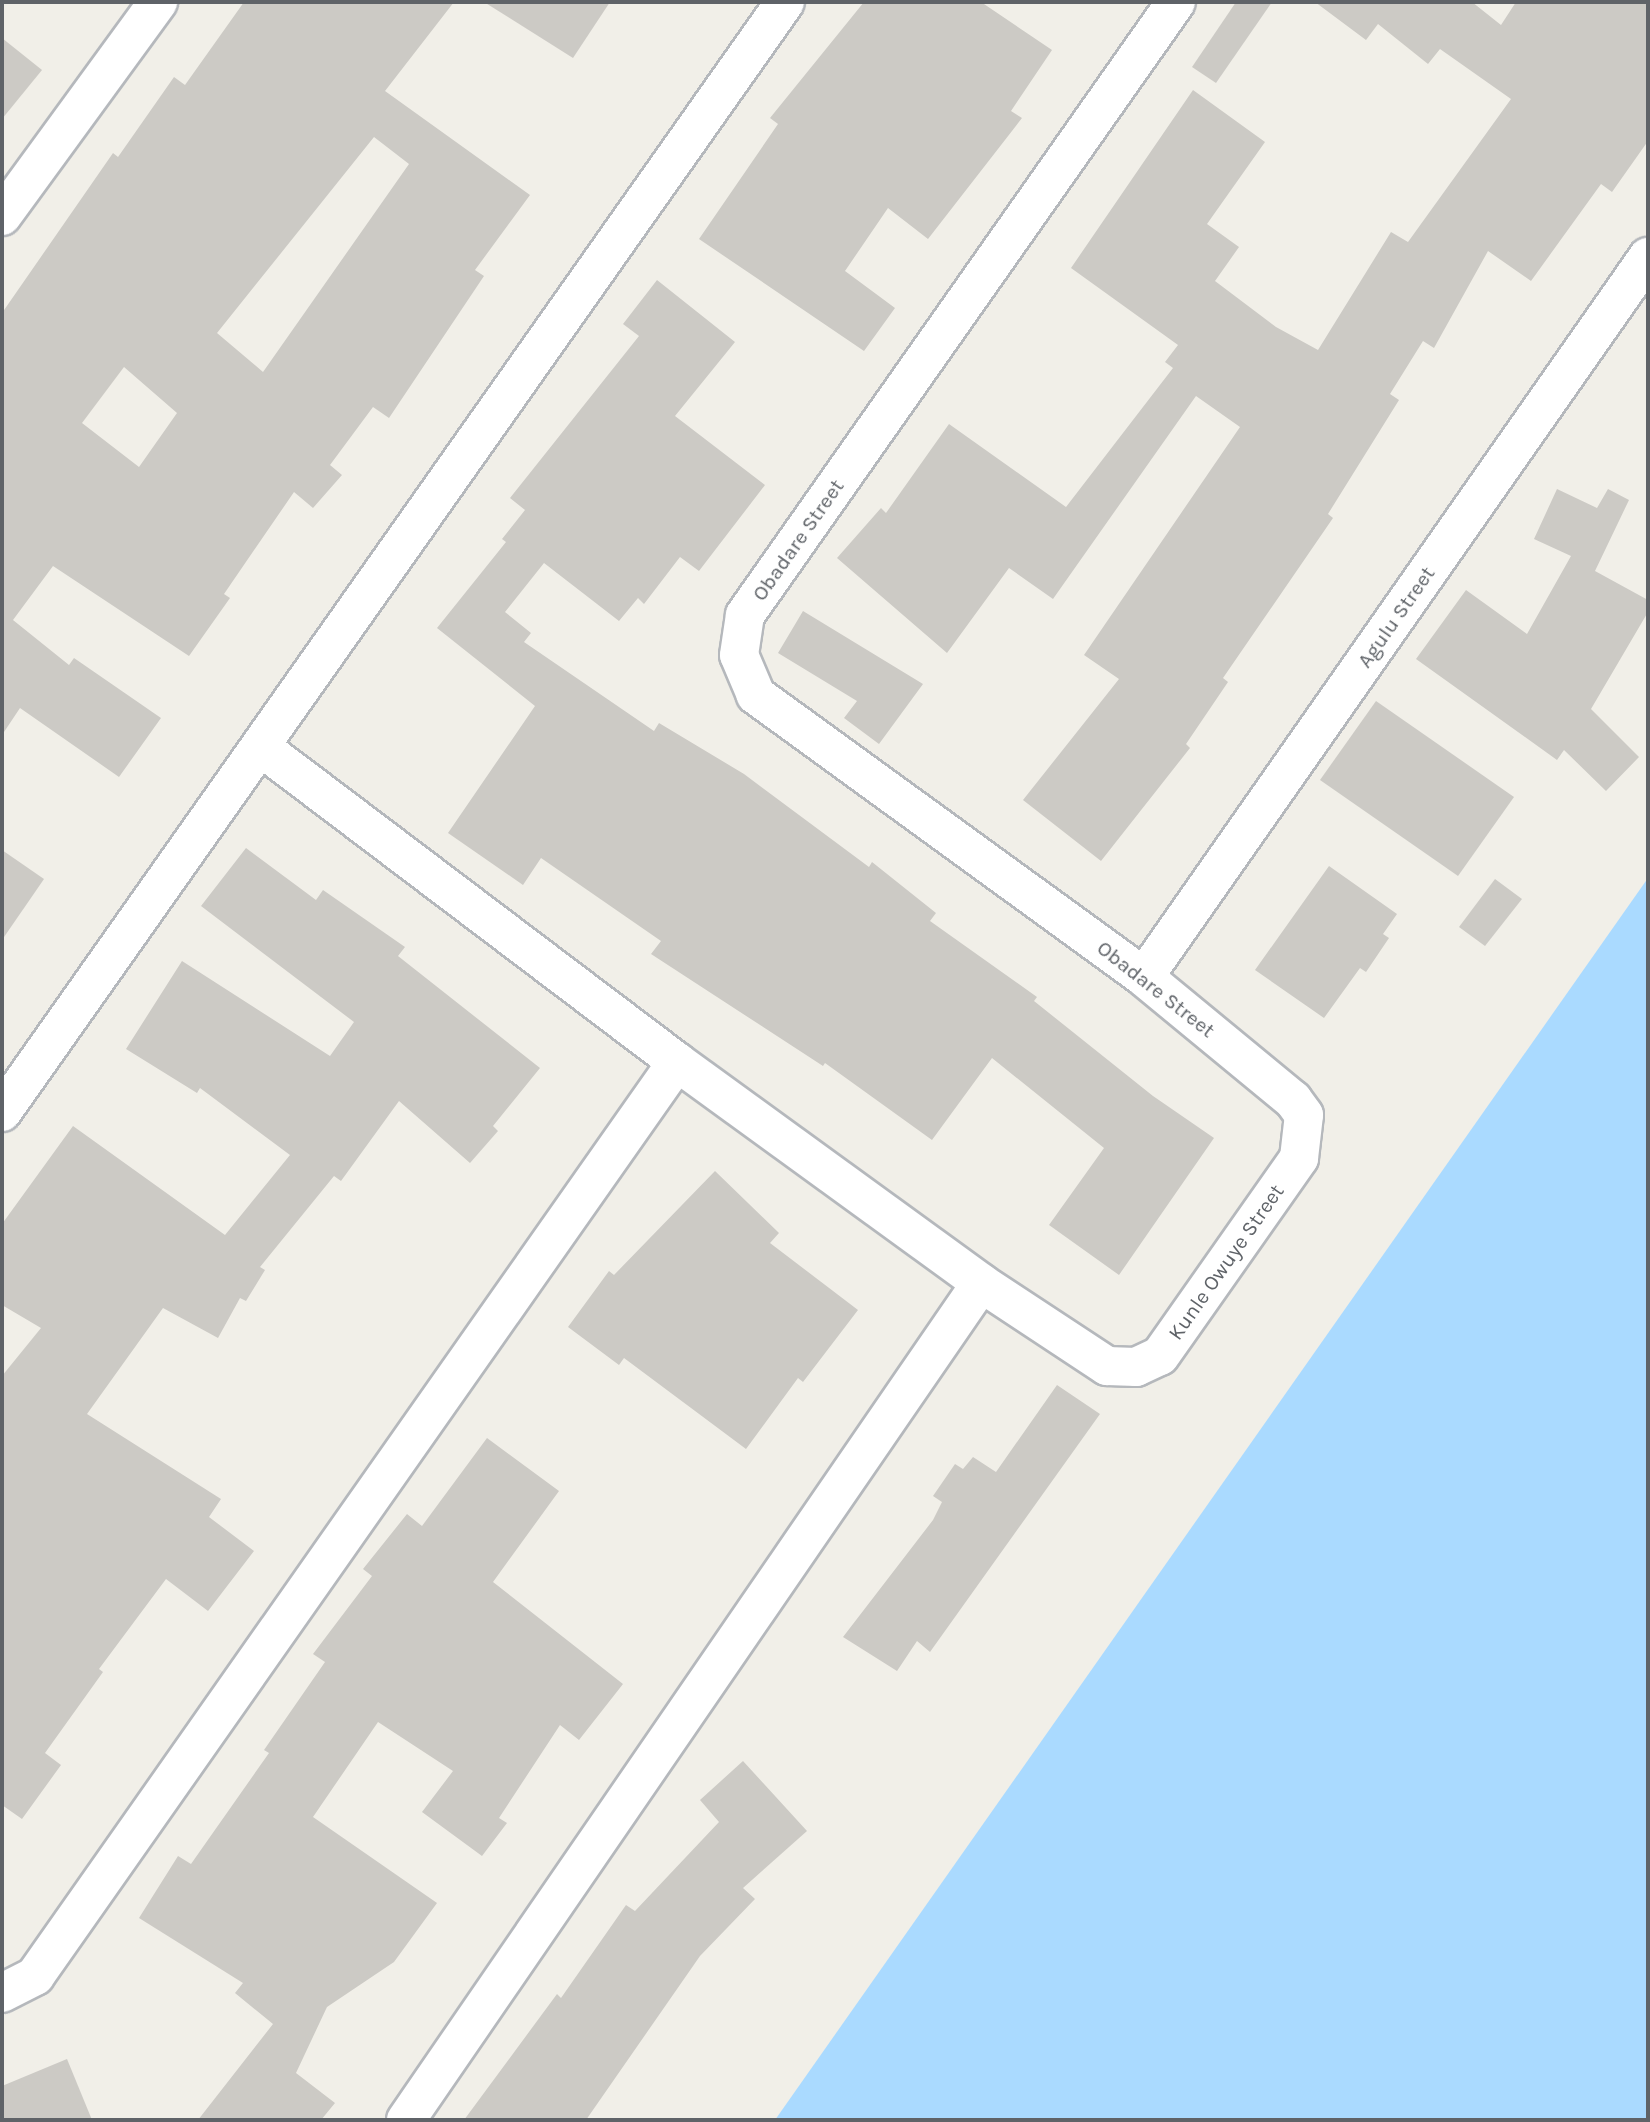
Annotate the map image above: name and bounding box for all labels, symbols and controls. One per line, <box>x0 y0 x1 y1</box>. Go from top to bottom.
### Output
street label: Obadare Street <box>747 474 849 606</box>
street label: Agulu Street <box>1352 561 1440 673</box>
street label: Obadare Street <box>1092 935 1220 1043</box>
street label: Kunle Owuye Street <box>1163 1179 1289 1345</box>

